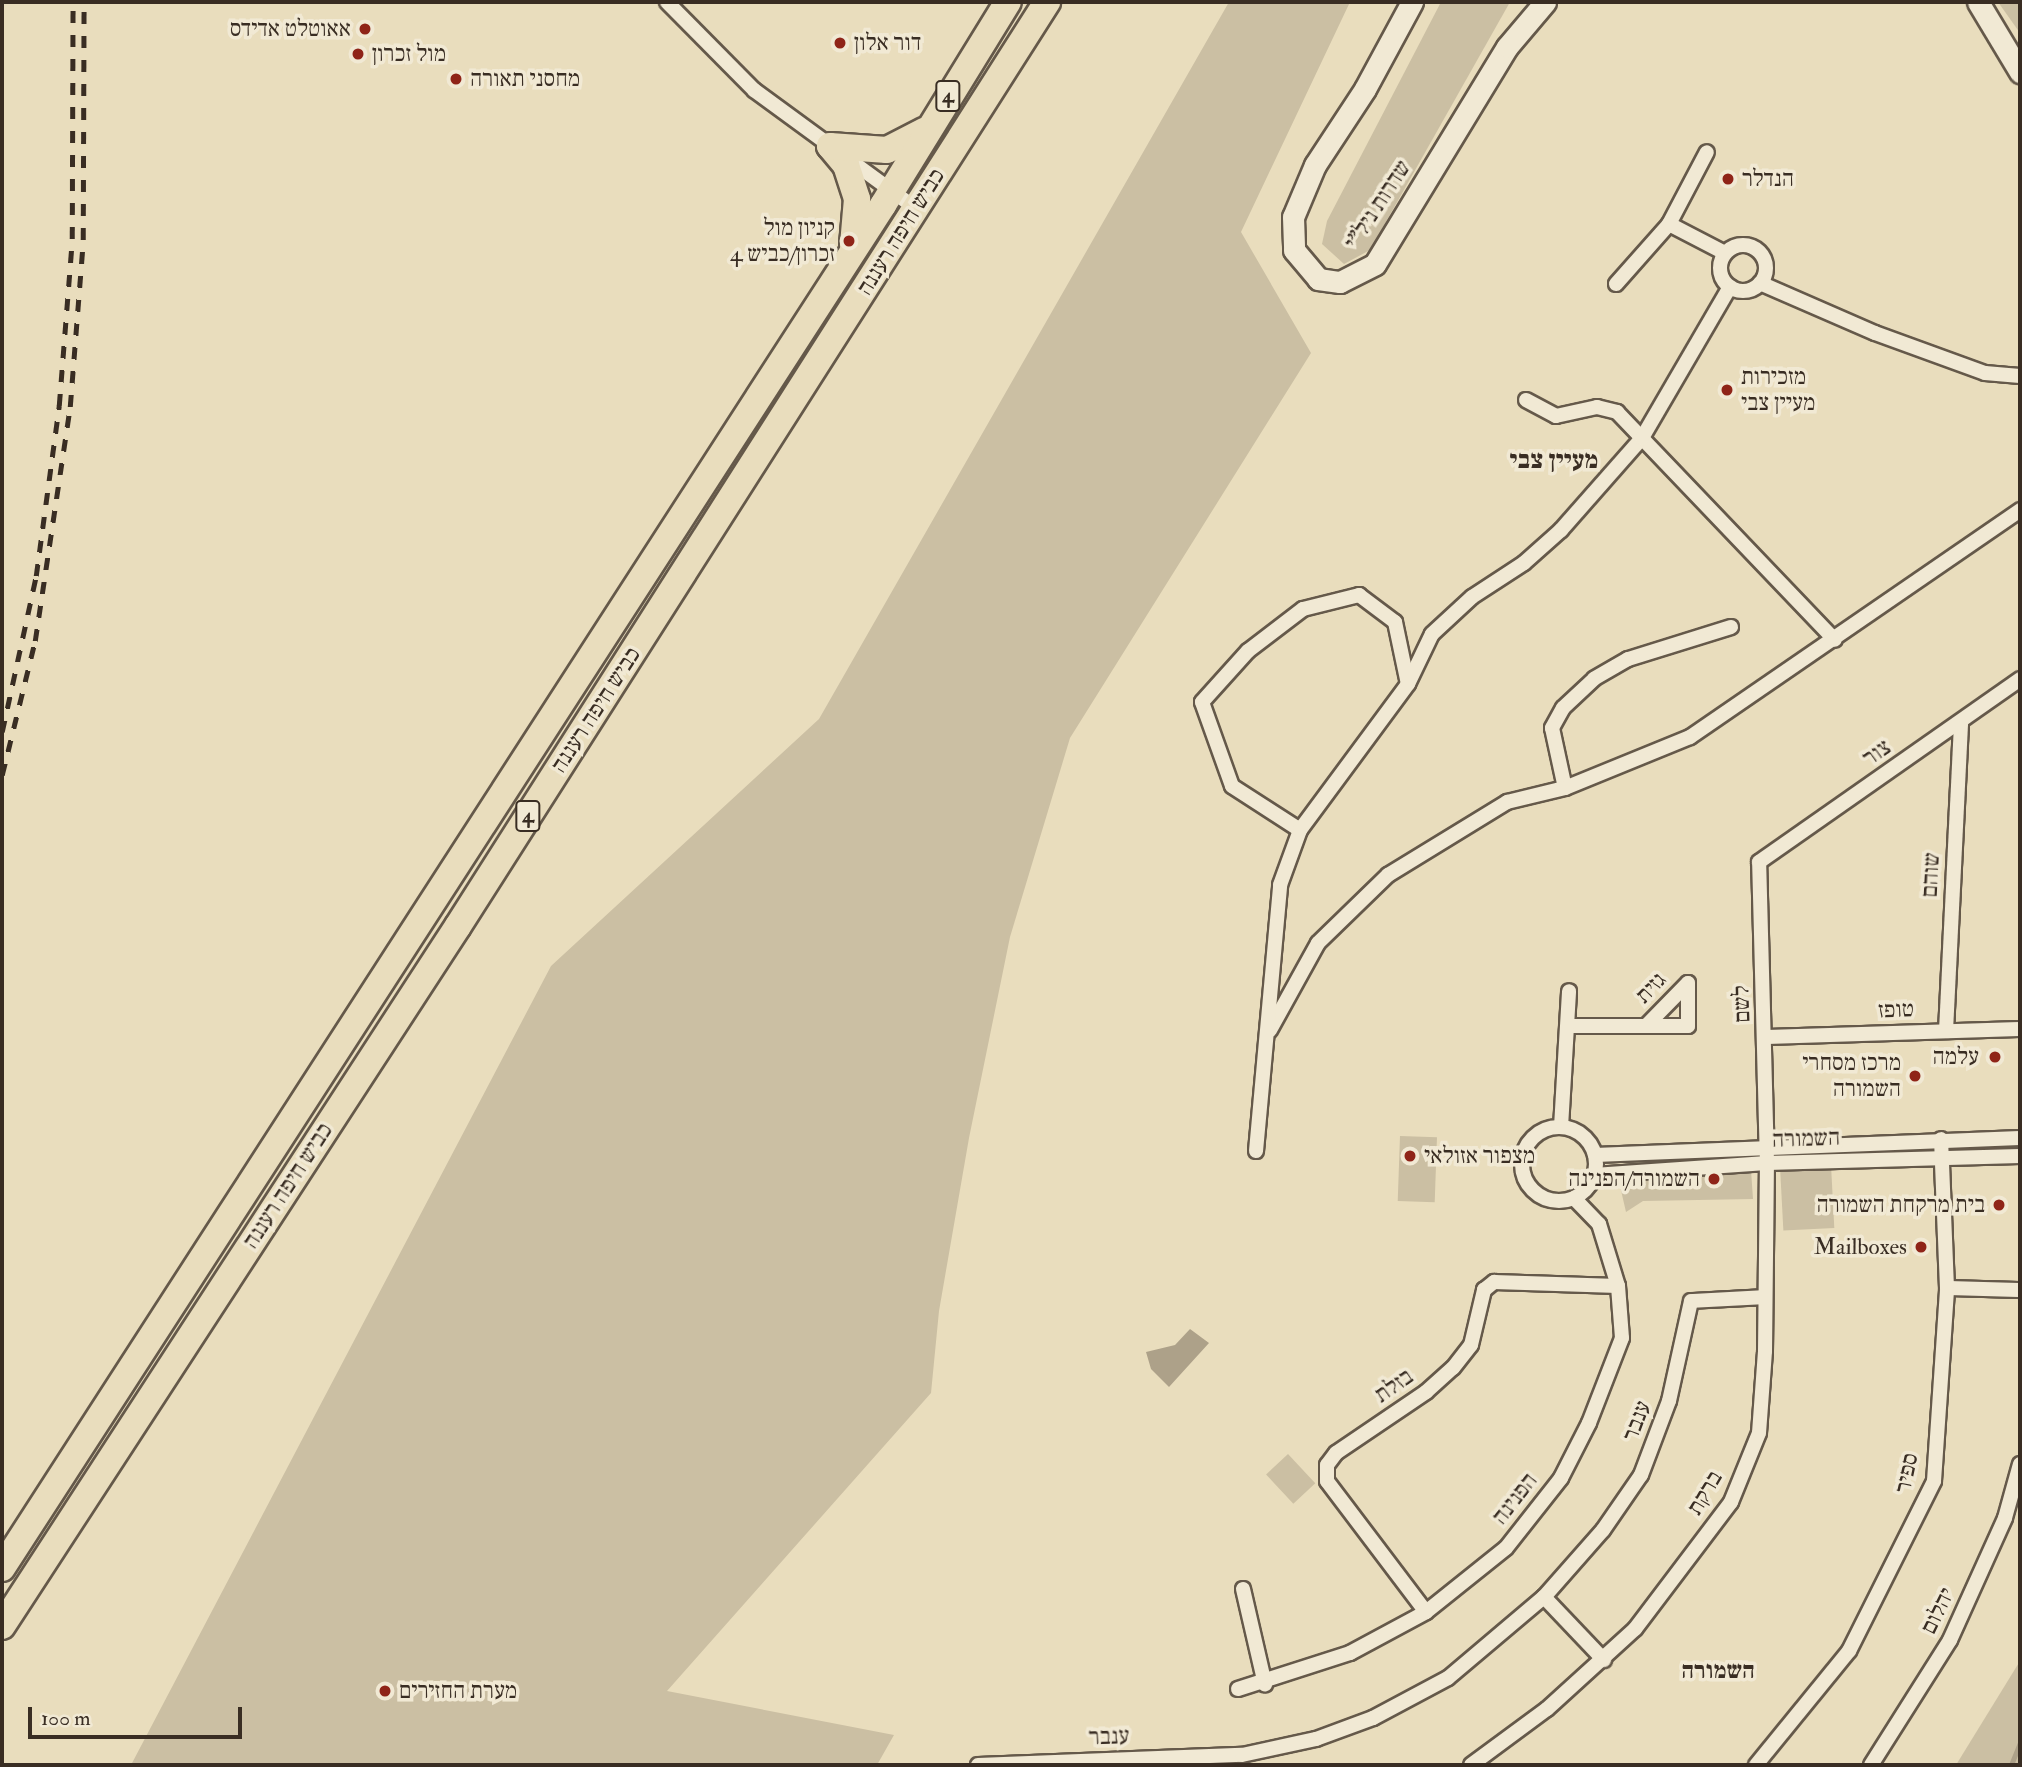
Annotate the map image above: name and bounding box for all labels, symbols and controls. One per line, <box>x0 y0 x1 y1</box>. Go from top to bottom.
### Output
place label: אאוטלט אדידס <box>230 15 351 43</box>
marker: אאוטלט אדידס <box>357 21 373 37</box>
place label: דור אלון <box>854 29 921 57</box>
marker: דור אלון <box>832 35 848 51</box>
place label: מול זכרון <box>372 40 446 68</box>
marker: מול זכרון <box>350 46 366 62</box>
place label: מחסני תאורה <box>470 65 580 93</box>
marker: מחסני תאורה <box>448 71 464 87</box>
road number: 4 <box>934 78 962 114</box>
street label: שדרות ניל"י <box>1339 155 1417 255</box>
street label: כביש חיפה רעננה <box>851 164 951 300</box>
place label: הנדלר <box>1742 165 1794 193</box>
marker: הנדלר <box>1720 171 1736 187</box>
place label: קניון מול זכרון/כביש 4 <box>730 214 835 268</box>
marker: קניון מול זכרון/כביש 4 <box>841 233 857 249</box>
place label: מזכירות מעיין צבי <box>1741 363 1815 417</box>
marker: מזכירות מעיין צבי <box>1719 382 1735 398</box>
district label: מעיין צבי <box>1510 445 1598 477</box>
street label: כביש חיפה רעננה <box>545 642 647 778</box>
street label: צור <box>1858 734 1896 772</box>
road number: 4 <box>514 798 542 834</box>
street label: שוהם <box>1916 852 1946 898</box>
street label: גזית <box>1630 967 1672 1009</box>
street label: לשם <box>1728 985 1756 1023</box>
street label: טופז <box>1878 996 1914 1024</box>
place label: עלמה <box>1933 1043 1979 1071</box>
marker: עלמה <box>1985 1047 2005 1067</box>
place label: מרכז מסחרי השמורה <box>1802 1049 1901 1103</box>
marker: מרכז מסחרי השמורה <box>1907 1068 1923 1084</box>
street label: כביש חיפה רעננה <box>237 1118 339 1254</box>
street label: השמורה <box>1771 1124 1841 1154</box>
place label: מצפור אזולאי <box>1424 1142 1535 1170</box>
marker: מצפור אזולאי <box>1402 1148 1418 1164</box>
place label: השמורה/הפנינה <box>1568 1165 1700 1193</box>
marker: השמורה/הפנינה <box>1706 1171 1722 1187</box>
place label: בית מרקחת השמורה <box>1817 1191 1985 1219</box>
marker: בית מרקחת השמורה <box>1991 1197 2007 1213</box>
place label: Mailboxes <box>1814 1233 1907 1261</box>
marker: Mailboxes <box>1913 1239 1929 1255</box>
street label: בזלת <box>1369 1363 1419 1409</box>
street label: ענבר <box>1617 1397 1657 1445</box>
street label: ספיר <box>1889 1451 1925 1495</box>
street label: ברקת <box>1681 1466 1729 1520</box>
street label: הפנינה <box>1486 1468 1544 1530</box>
street label: יהלום <box>1915 1583 1961 1639</box>
district label: השמורה <box>1681 1657 1755 1685</box>
place label: מערת החזירים <box>399 1677 517 1705</box>
marker: מערת החזירים <box>377 1683 393 1699</box>
scale bar <box>32 1694 245 1738</box>
text: 100 m <box>41 1705 91 1732</box>
street label: ענבר <box>1088 1722 1130 1752</box>

